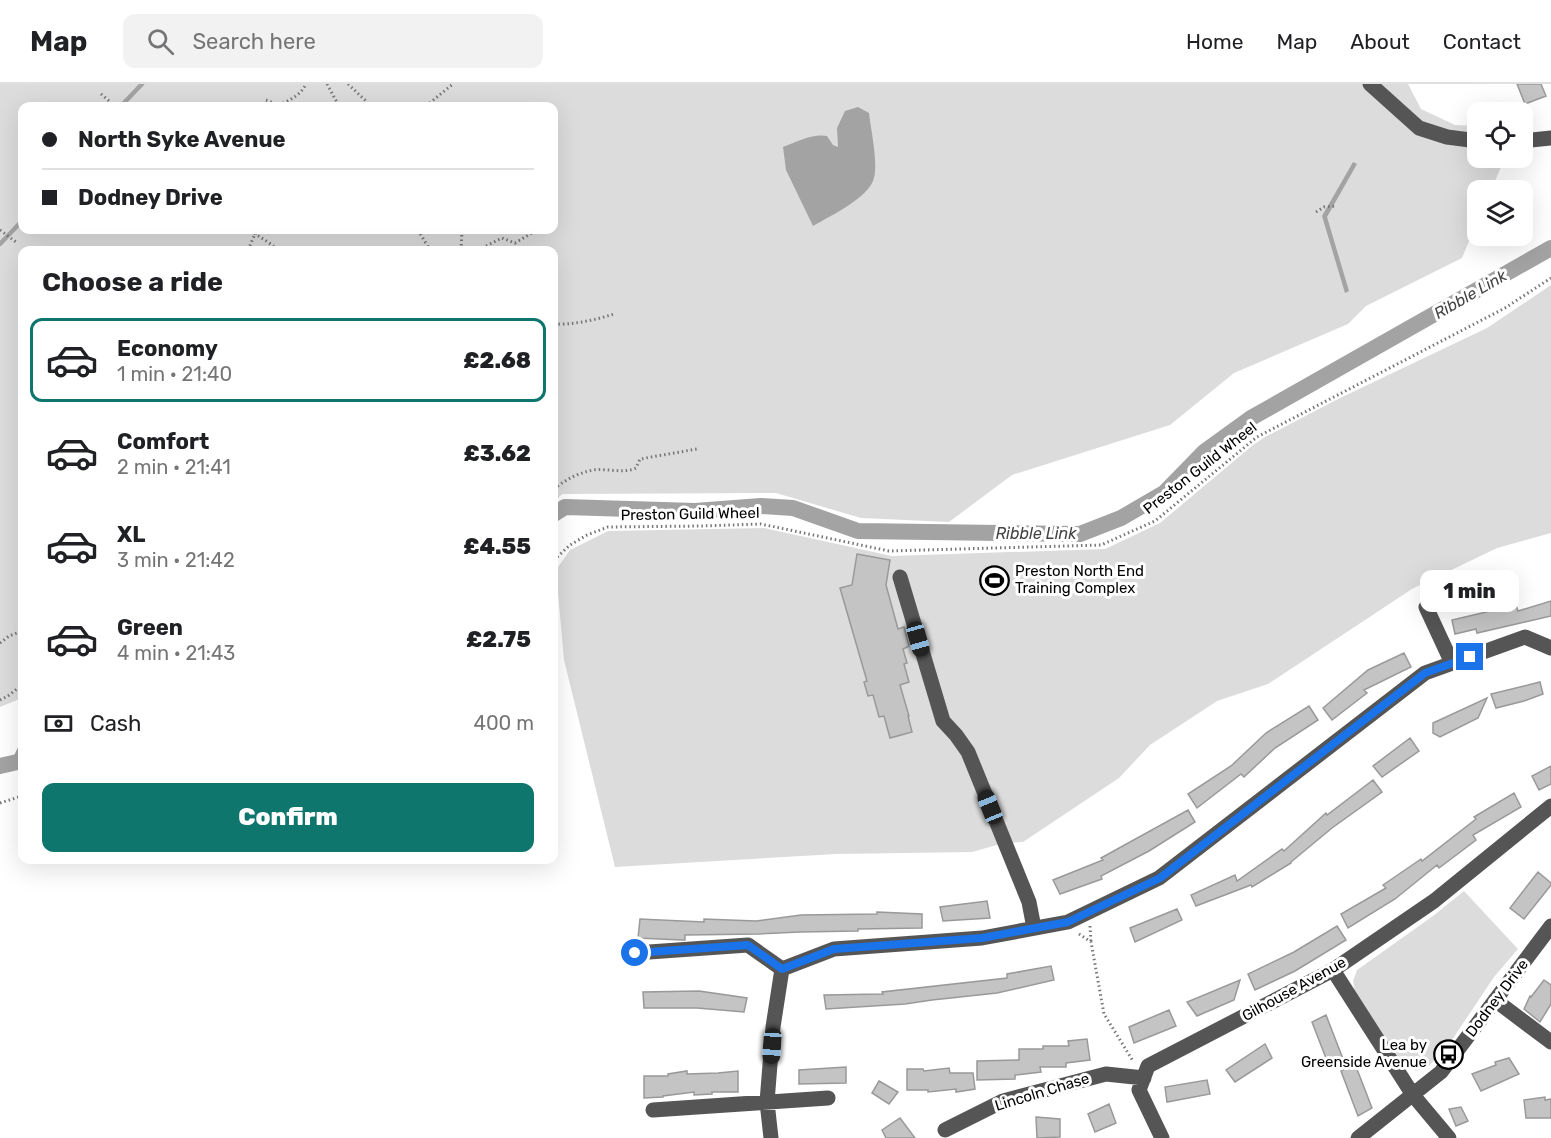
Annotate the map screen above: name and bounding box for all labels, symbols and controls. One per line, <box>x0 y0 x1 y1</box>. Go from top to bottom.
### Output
search box <box>123 14 543 68</box>
text: Map <box>30 25 87 58</box>
icon: search <box>144 25 177 58</box>
text: Search here <box>192 28 316 55</box>
text: Home <box>1186 29 1243 54</box>
text: Map <box>1276 29 1317 54</box>
text: About <box>1350 29 1410 54</box>
text: Contact <box>1443 29 1521 54</box>
map controls <box>1467 102 1533 246</box>
button: locate <box>1467 102 1533 168</box>
text: North Syke Avenue <box>78 126 286 153</box>
button: layers <box>1467 180 1533 246</box>
text: Dodney Drive <box>78 184 223 211</box>
text: Choose a ride <box>42 266 223 298</box>
water label: Ribble Link <box>1430 266 1511 323</box>
icon: car <box>45 333 99 387</box>
text: Economy <box>117 335 218 362</box>
text: £2.68 <box>463 347 531 374</box>
text: 1 min · 21:40 <box>117 362 232 386</box>
street label: Preston Guild Wheel <box>1140 418 1260 518</box>
icon: car <box>45 426 99 480</box>
text: Comfort <box>117 428 209 455</box>
text: £3.62 <box>464 440 531 467</box>
text: 2 min · 21:41 <box>117 455 231 479</box>
street label: Preston Guild Wheel <box>620 504 760 524</box>
icon: car <box>45 519 99 573</box>
text: XL <box>117 521 145 548</box>
water label: Ribble Link <box>995 524 1077 543</box>
text: £4.55 <box>463 533 531 560</box>
text: 3 min · 21:42 <box>117 548 235 572</box>
place label: Preston North End Training Complex <box>1015 562 1144 597</box>
sports icon: Preston North End Training Complex <box>978 564 1010 596</box>
callout: 1 min <box>1420 570 1520 612</box>
text: 1 min <box>1443 579 1496 603</box>
icon: car <box>45 612 99 666</box>
text: Green <box>117 614 183 641</box>
car <box>904 619 932 659</box>
text: £2.75 <box>466 626 531 653</box>
text: 4 min · 21:43 <box>117 641 235 665</box>
route end <box>1456 643 1483 670</box>
icon: cash <box>42 707 75 740</box>
text: Cash <box>90 710 141 737</box>
text: 400 m <box>474 711 534 735</box>
button: Confirm <box>42 783 534 852</box>
car <box>975 787 1005 827</box>
route start <box>621 939 648 966</box>
street label: Gilhouse Avenue <box>1239 953 1349 1025</box>
street label: Dodney Drive <box>1462 956 1532 1040</box>
car <box>762 1027 782 1065</box>
place label: Lea by Greenside Avenue <box>1301 1036 1427 1071</box>
bus stop icon: Lea by Greenside Avenue <box>1432 1038 1464 1070</box>
street label: Lincoln Chase <box>993 1069 1091 1115</box>

